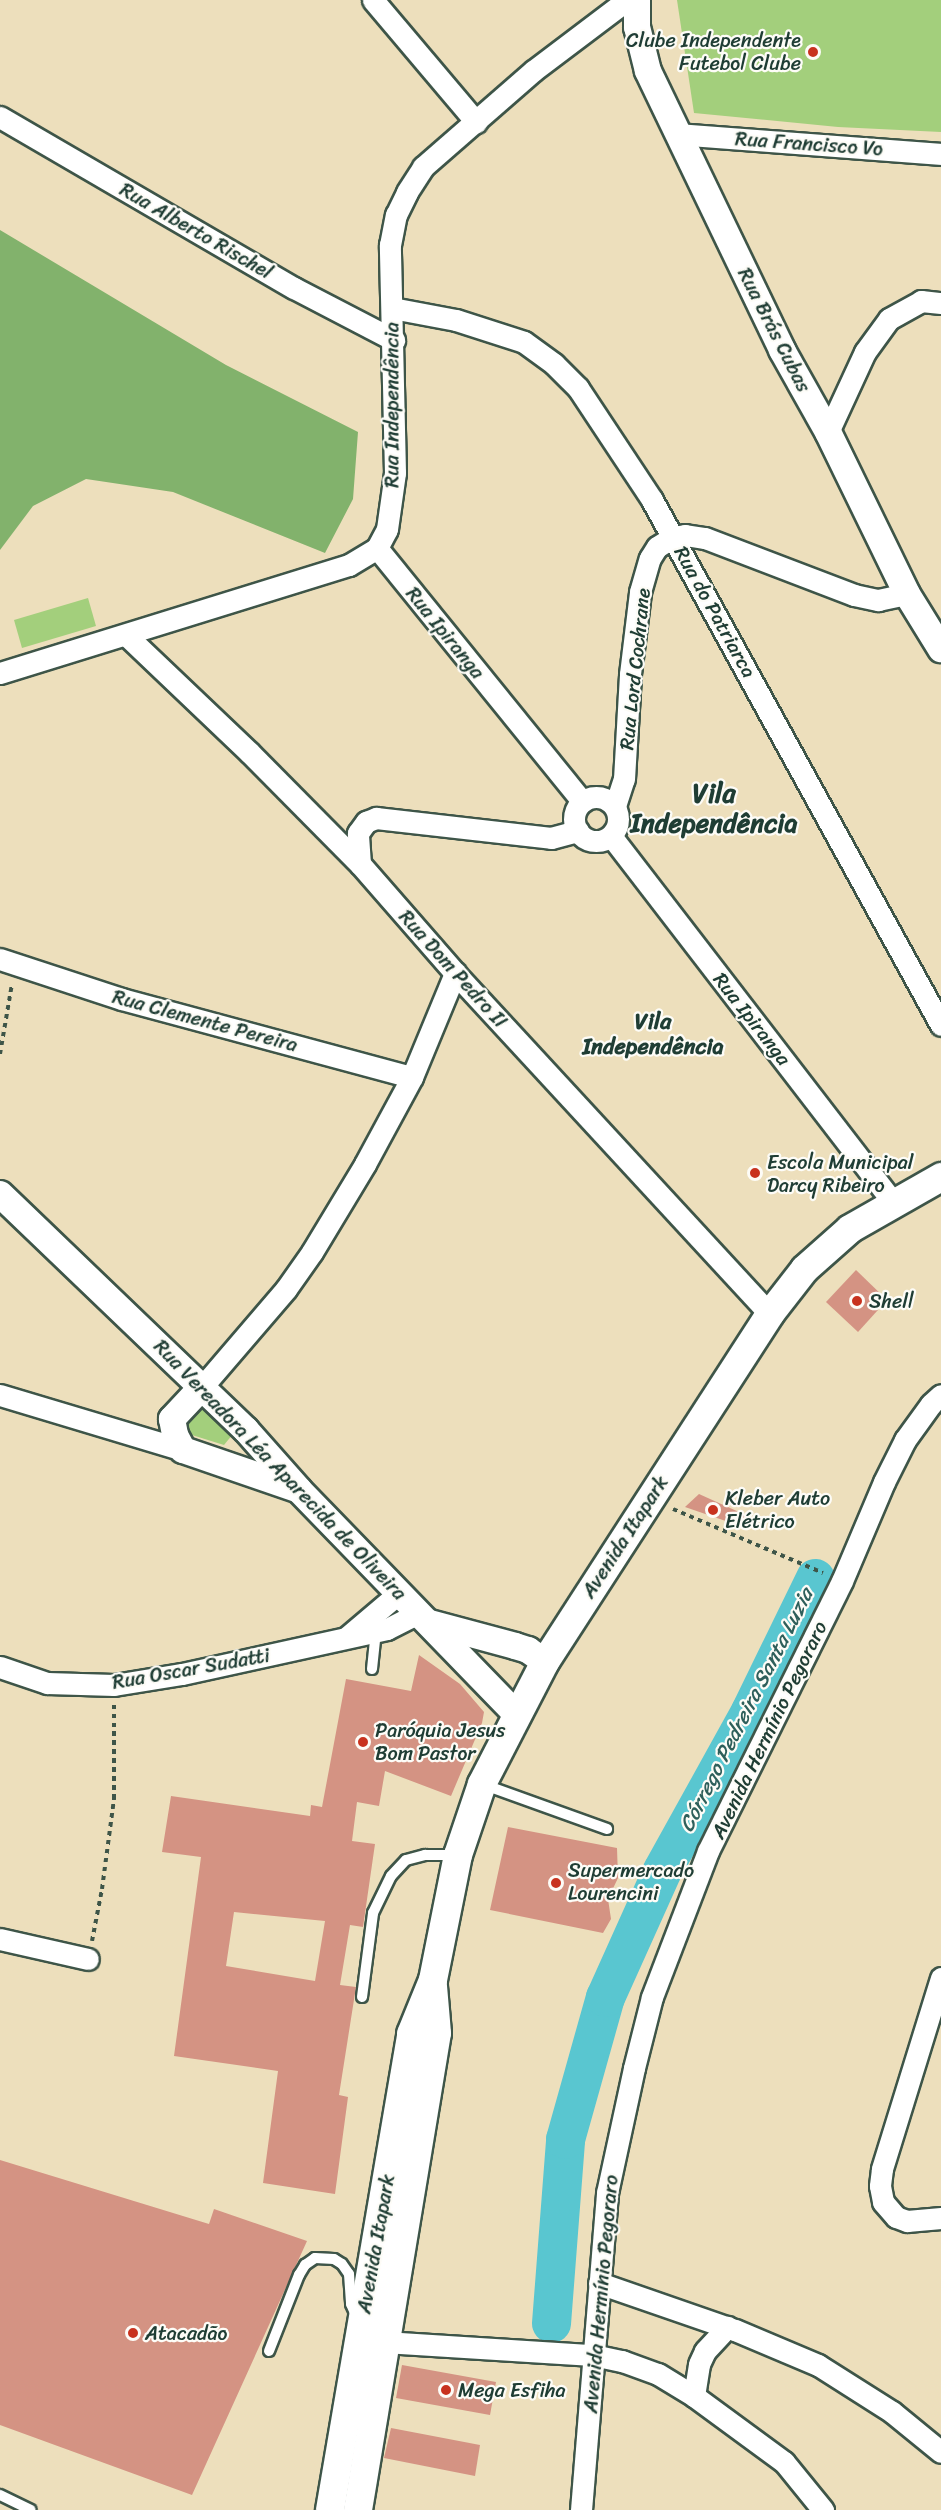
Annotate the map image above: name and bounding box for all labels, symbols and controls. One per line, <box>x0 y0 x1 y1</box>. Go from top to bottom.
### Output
place label: Clube Independente Futebol Clube <box>625 28 801 75</box>
marker: Clube Independente Futebol Clube <box>806 45 820 59</box>
street label: Rua Francisco Vo <box>734 127 884 161</box>
street label: Rua Alberto Rischel <box>115 177 277 285</box>
street label: Rua Brás Cubas <box>732 264 816 396</box>
street label: Rua Independência <box>380 322 404 488</box>
street label: Rua do Patriarca <box>669 542 761 682</box>
street label: Rua Ipiranga <box>401 582 489 684</box>
street label: Rua Lord Cochrane <box>615 587 655 751</box>
district label: Vila Independência <box>631 778 797 840</box>
street label: Rua Dom Pedro II <box>393 905 513 1033</box>
street label: Rua Ipiranga <box>708 968 796 1070</box>
street label: Rua Clemente Pereira <box>110 985 300 1057</box>
district label: Vila Independência <box>582 1008 724 1060</box>
place label: Escola Municipal Darcy Ribeiro <box>767 1150 914 1197</box>
marker: Escola Municipal Darcy Ribeiro <box>748 1166 762 1180</box>
place label: Shell <box>869 1289 914 1313</box>
marker: Shell <box>850 1294 864 1308</box>
street label: Rua Vereadora Léa Aparecida de Oliveira <box>149 1335 411 1605</box>
street label: Avenida Itapark <box>577 1471 673 1603</box>
place label: Kleber Auto Elétrico <box>725 1486 830 1533</box>
marker: Kleber Auto Elétrico <box>706 1503 720 1517</box>
water label: Córrego Pedreira Santa Luzia <box>673 1584 819 1836</box>
street label: Avenida Hermínio Pegoraro <box>706 1617 832 1843</box>
street label: Rua Oscar Sudatti <box>110 1643 272 1695</box>
place label: Paróquia Jesus Bom Pastor <box>375 1718 506 1765</box>
marker: Paróquia Jesus Bom Pastor <box>356 1735 370 1749</box>
place label: Supermercado Lourencini <box>568 1859 694 1906</box>
marker: Supermercado Lourencini <box>549 1876 563 1890</box>
street label: Avenida Itapark <box>352 2173 400 2315</box>
street label: Avenida Hermínio Pegoraro <box>579 2174 623 2414</box>
place label: Atacadão <box>145 2321 227 2345</box>
marker: Atacadão <box>126 2326 140 2340</box>
place label: Mega Esfiha <box>458 2378 566 2402</box>
marker: Mega Esfiha <box>439 2383 453 2397</box>

